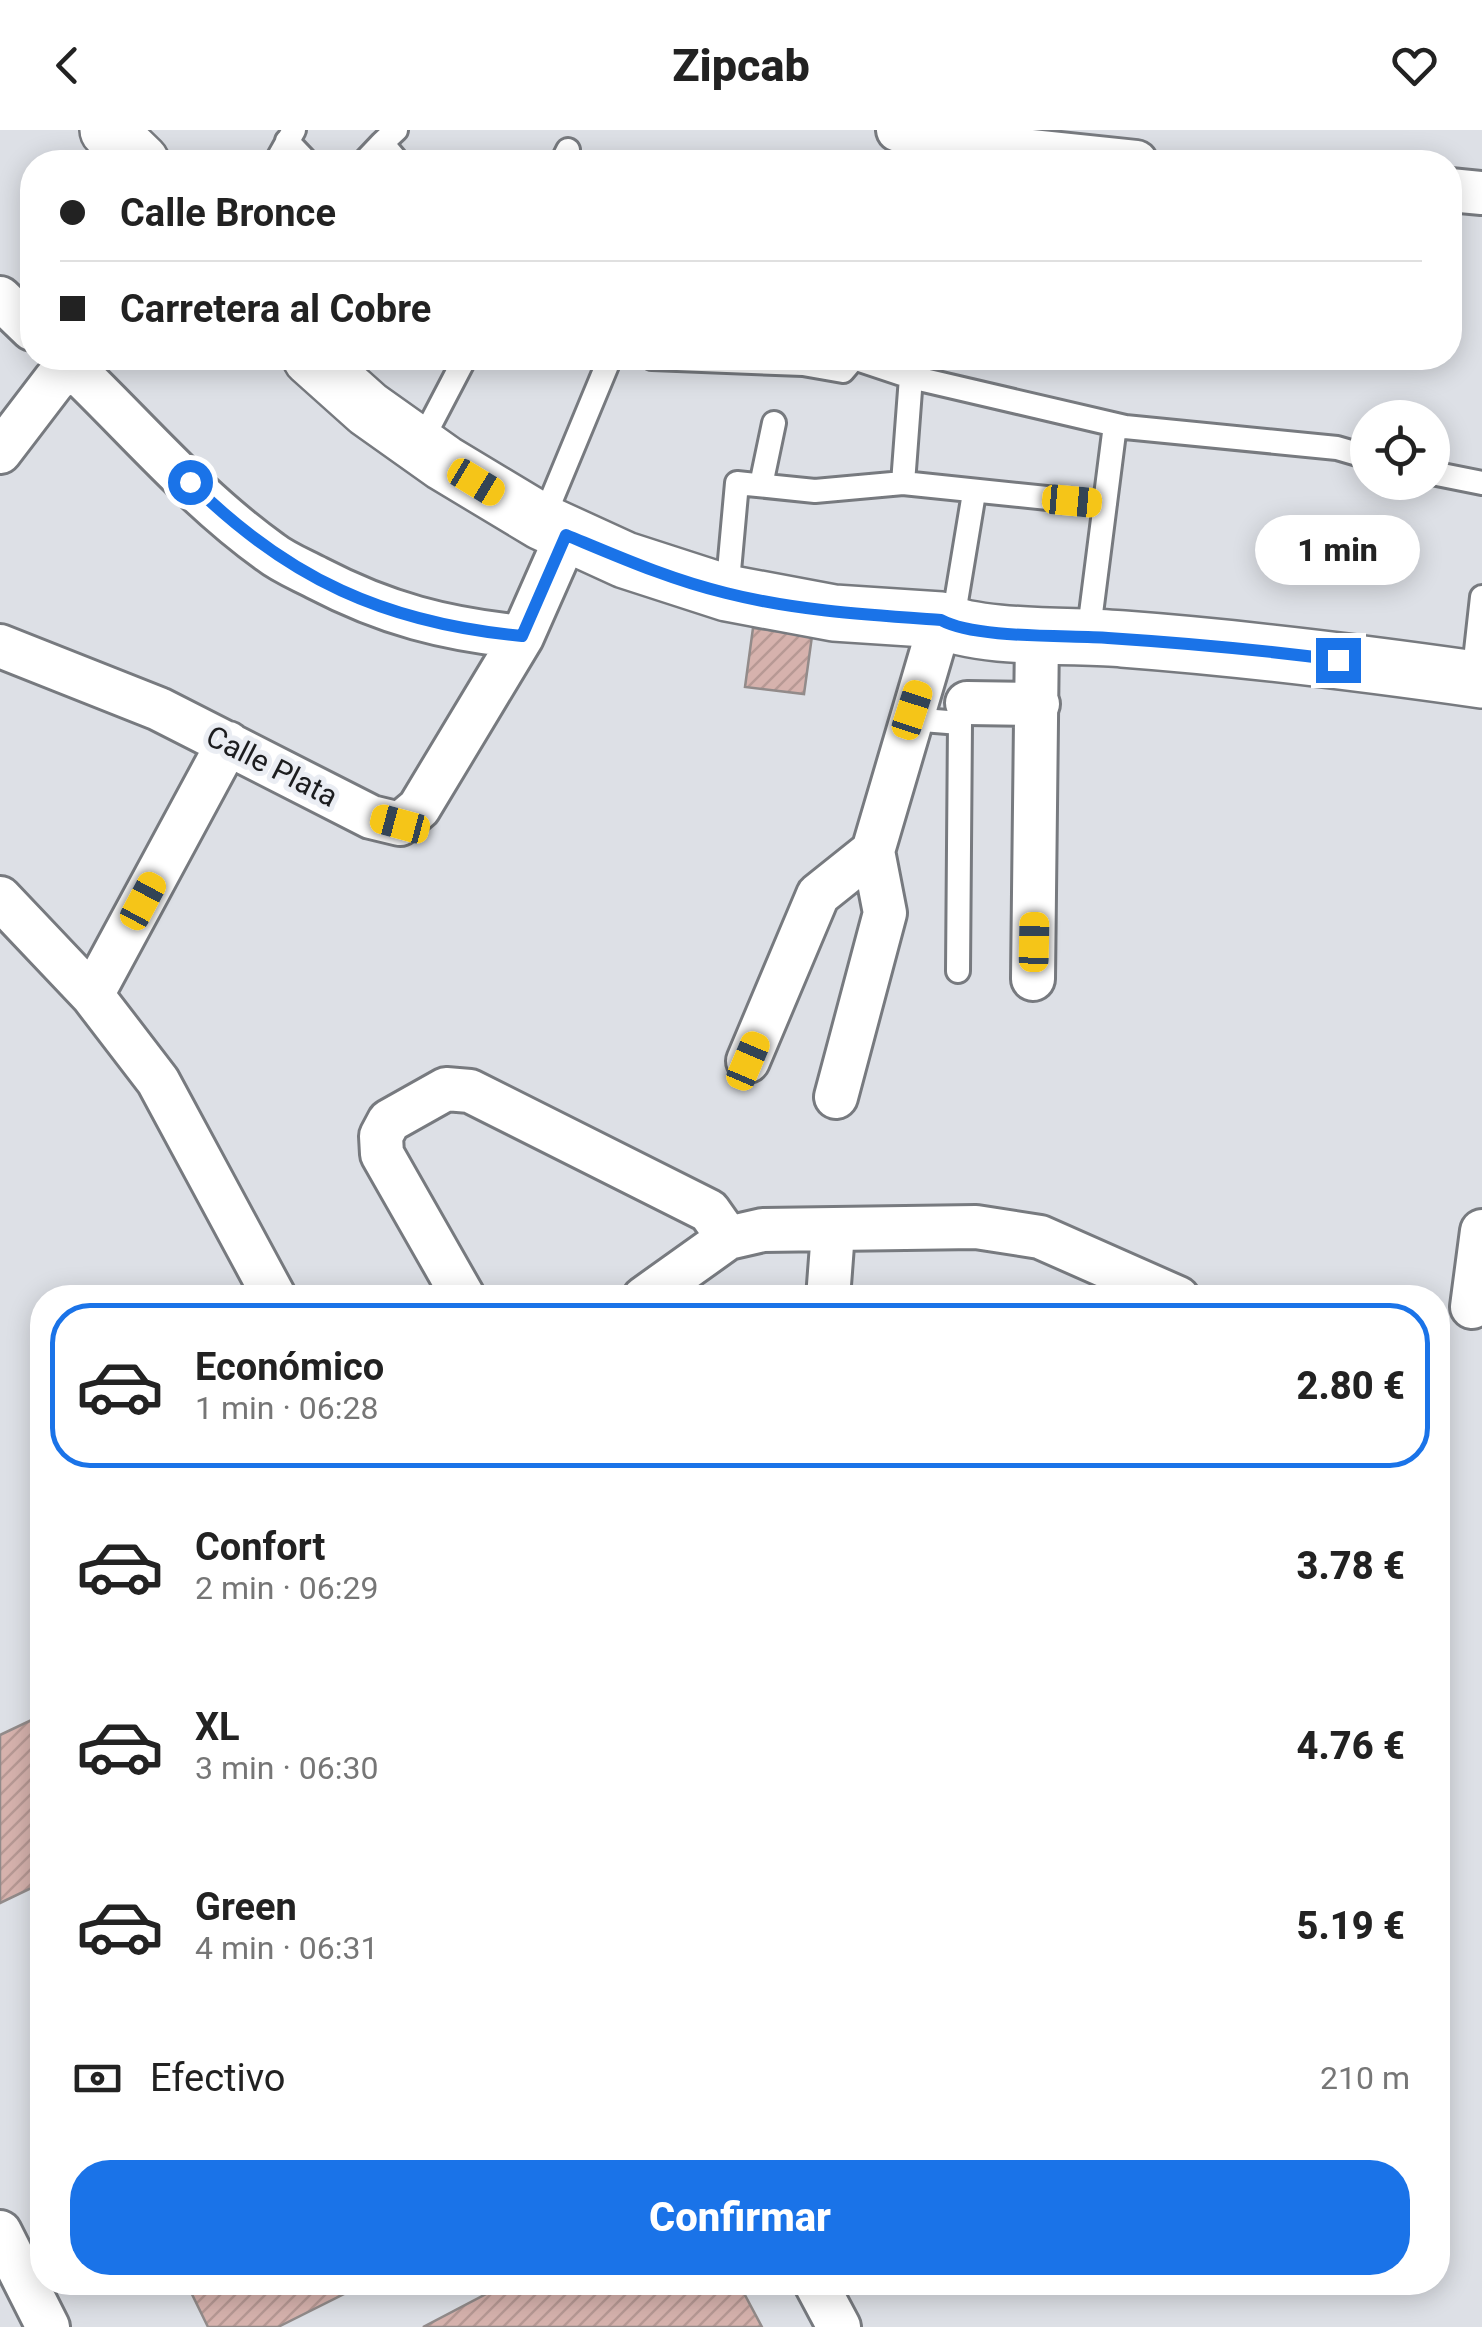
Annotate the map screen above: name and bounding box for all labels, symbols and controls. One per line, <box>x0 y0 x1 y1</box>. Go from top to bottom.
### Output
icon: back <box>40 38 95 93</box>
icon: heart <box>1387 38 1442 93</box>
text: Zipcab <box>672 39 810 92</box>
text: Calle Bronce <box>120 191 336 235</box>
text: Carretera al Cobre <box>120 287 431 331</box>
map controls <box>1350 400 1450 500</box>
button: locate <box>1350 400 1450 500</box>
car <box>443 454 509 510</box>
route start <box>168 460 213 505</box>
car <box>1041 483 1103 519</box>
callout: 1 min <box>1256 515 1420 585</box>
text: 1 min <box>1297 531 1378 569</box>
route end <box>1316 638 1361 683</box>
car <box>888 677 936 743</box>
street label: Calle Plata <box>201 718 343 814</box>
car <box>367 802 433 846</box>
car <box>116 867 170 935</box>
car <box>1018 912 1050 972</box>
car <box>722 1028 774 1094</box>
icon: car <box>75 1341 165 1431</box>
text: Económico <box>195 1345 384 1389</box>
text: 2.80 € <box>1297 1364 1405 1408</box>
text: 1 min · 06:28 <box>195 1389 378 1427</box>
icon: car <box>75 1521 165 1611</box>
text: Confort <box>195 1525 325 1569</box>
text: 3.78 € <box>1297 1544 1405 1588</box>
text: 2 min · 06:29 <box>195 1569 378 1607</box>
icon: car <box>75 1701 165 1791</box>
text: XL <box>195 1705 240 1749</box>
text: 4.76 € <box>1297 1724 1405 1768</box>
text: 3 min · 06:30 <box>195 1749 378 1787</box>
icon: car <box>75 1881 165 1971</box>
text: Green <box>195 1885 297 1929</box>
text: 5.19 € <box>1297 1904 1405 1948</box>
text: 4 min · 06:31 <box>195 1929 378 1967</box>
icon: cash <box>70 2051 125 2106</box>
text: Efectivo <box>150 2056 286 2100</box>
text: 210 m <box>1320 2059 1410 2097</box>
button: Confirmar <box>70 2160 1410 2275</box>

